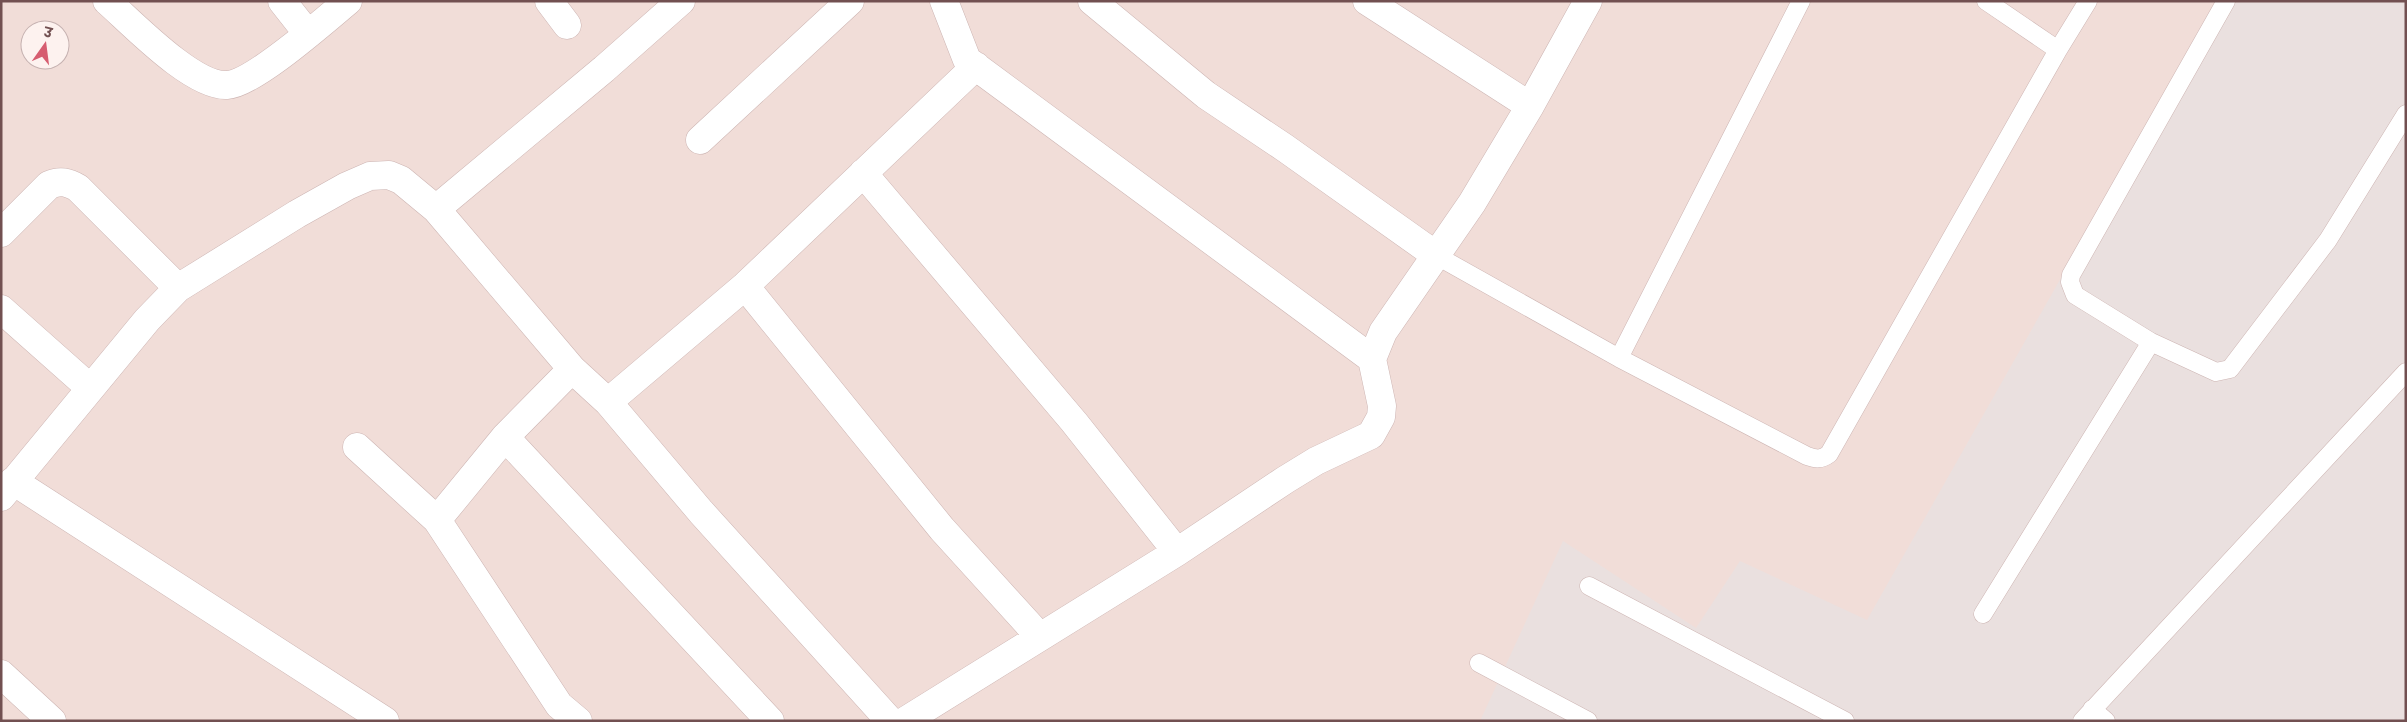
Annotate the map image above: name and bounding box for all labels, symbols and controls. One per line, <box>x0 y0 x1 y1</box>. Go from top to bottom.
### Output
north arrow <box>20 20 70 70</box>
text: उ <box>41 21 55 43</box>

